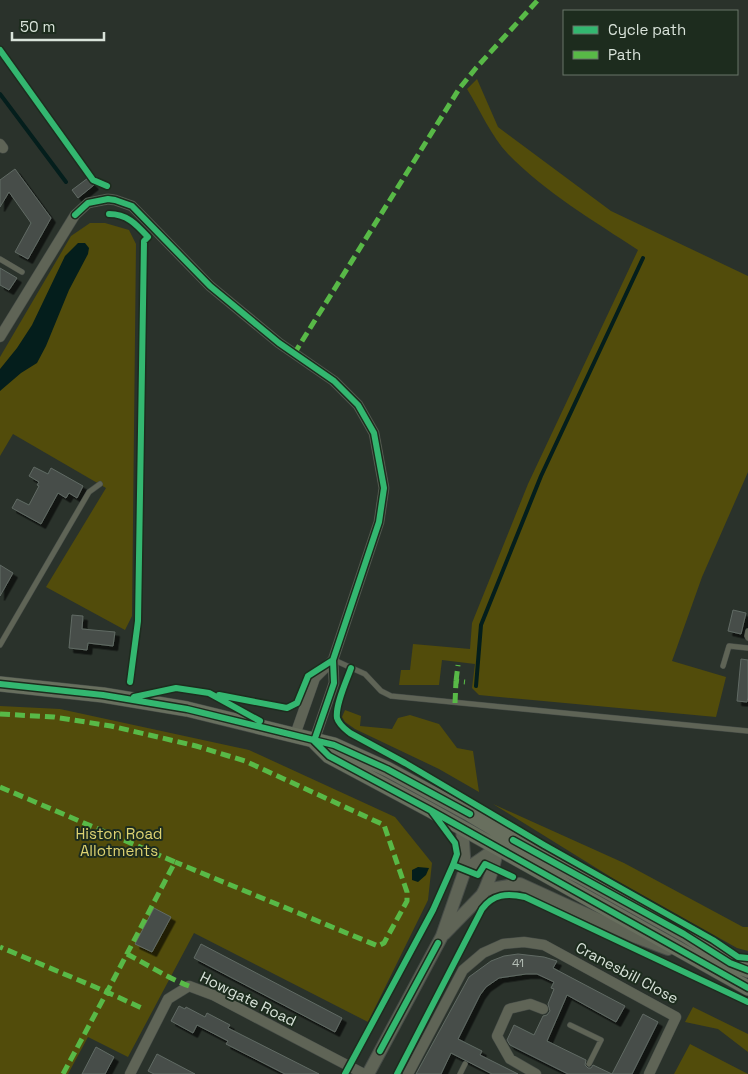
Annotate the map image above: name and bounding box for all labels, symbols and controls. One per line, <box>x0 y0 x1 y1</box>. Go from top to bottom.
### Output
scale bar <box>12 10 105 42</box>
legend <box>563 10 738 75</box>
text: 50 m <box>20 17 55 36</box>
text: Cycle path <box>608 20 686 39</box>
text: Path <box>608 45 641 64</box>
park label: Histon Road Allotments <box>75 824 163 860</box>
street label: Cranesbill Close <box>573 938 682 1008</box>
house number: 41 <box>512 955 524 971</box>
street label: Howgate Road <box>197 967 299 1030</box>

